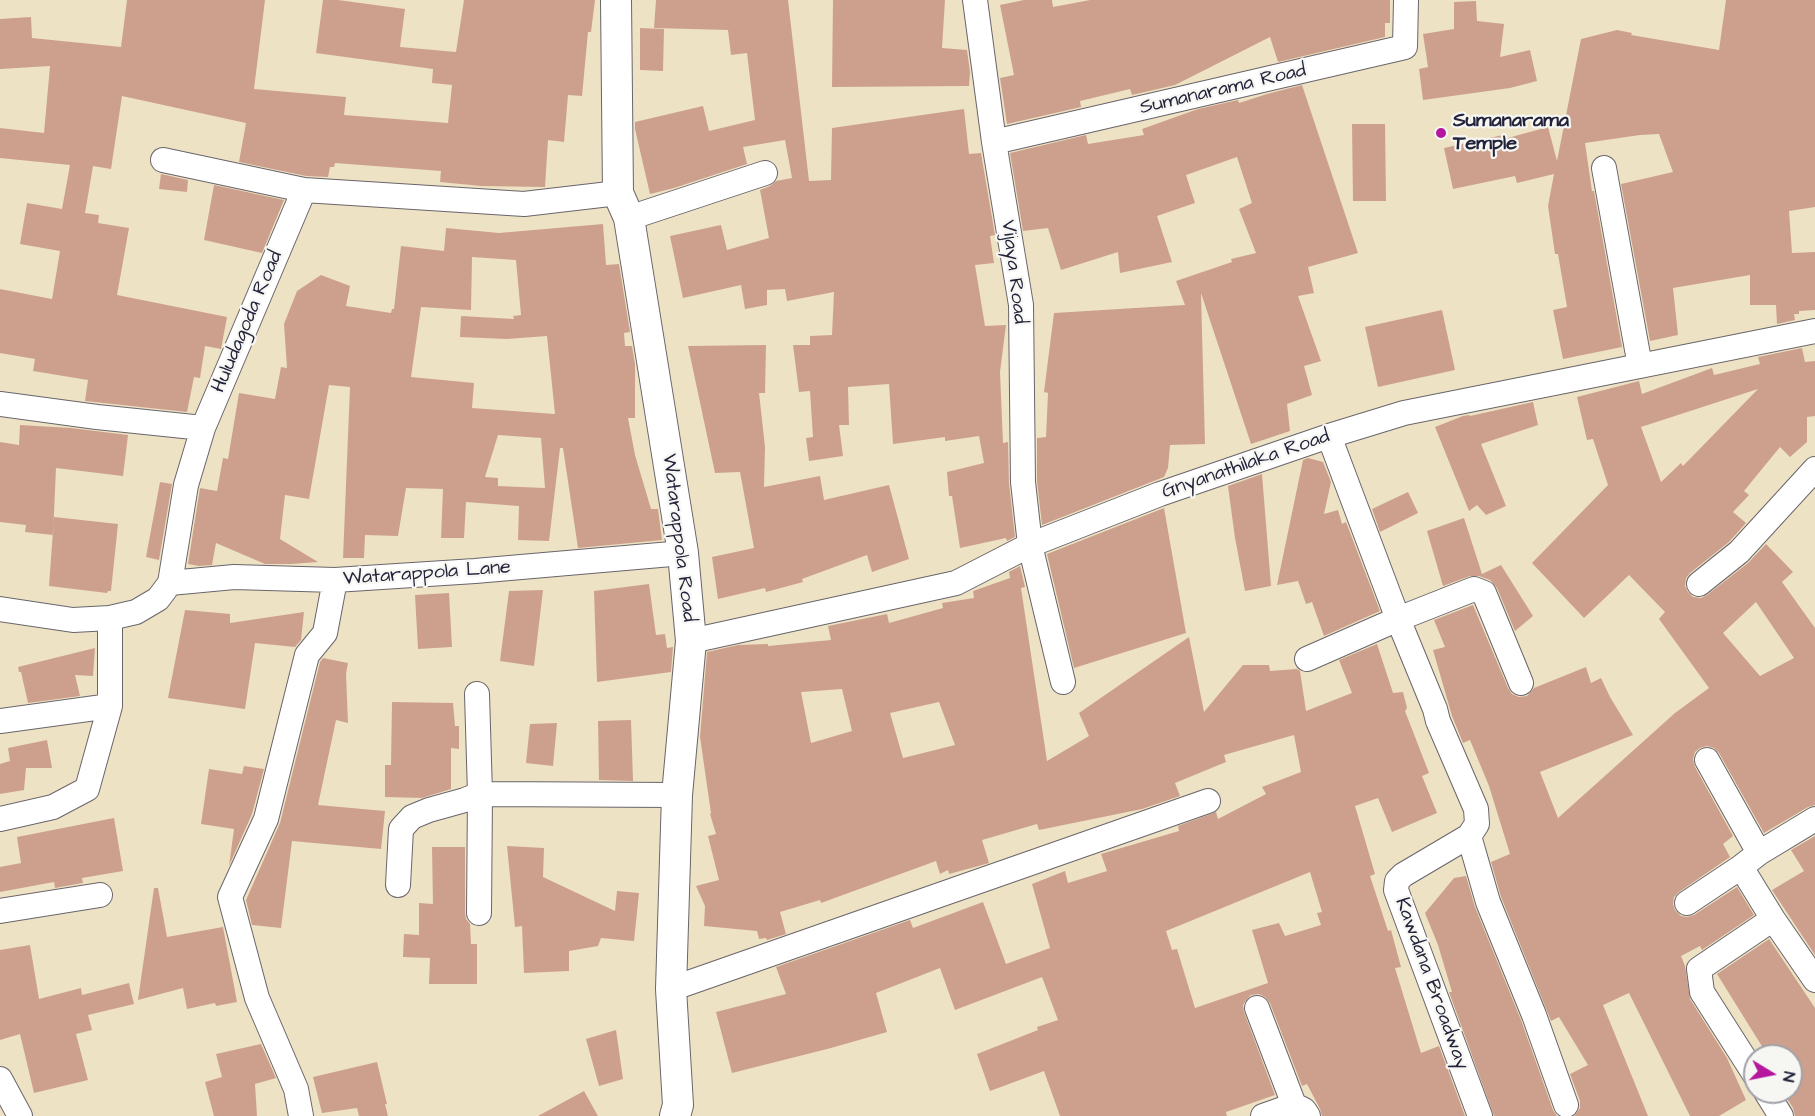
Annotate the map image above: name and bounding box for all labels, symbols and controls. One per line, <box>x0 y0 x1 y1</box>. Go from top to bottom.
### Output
street label: Sumanarama Road <box>1138 59 1308 121</box>
place label: Sumanarama Temple <box>1453 110 1569 157</box>
marker: Sumanarama Temple <box>1434 126 1448 140</box>
street label: Vijaya Road <box>995 219 1031 325</box>
street label: Huludagoda Road <box>207 247 289 397</box>
street label: Gnyanathilaka Road <box>1159 425 1333 505</box>
street label: Watarappola Road <box>656 453 700 623</box>
street label: Watarappola Lane <box>342 556 512 592</box>
street label: Kawdana Broadway <box>1389 895 1473 1073</box>
north arrow <box>1743 1044 1803 1104</box>
text: N <box>1777 1070 1800 1084</box>

